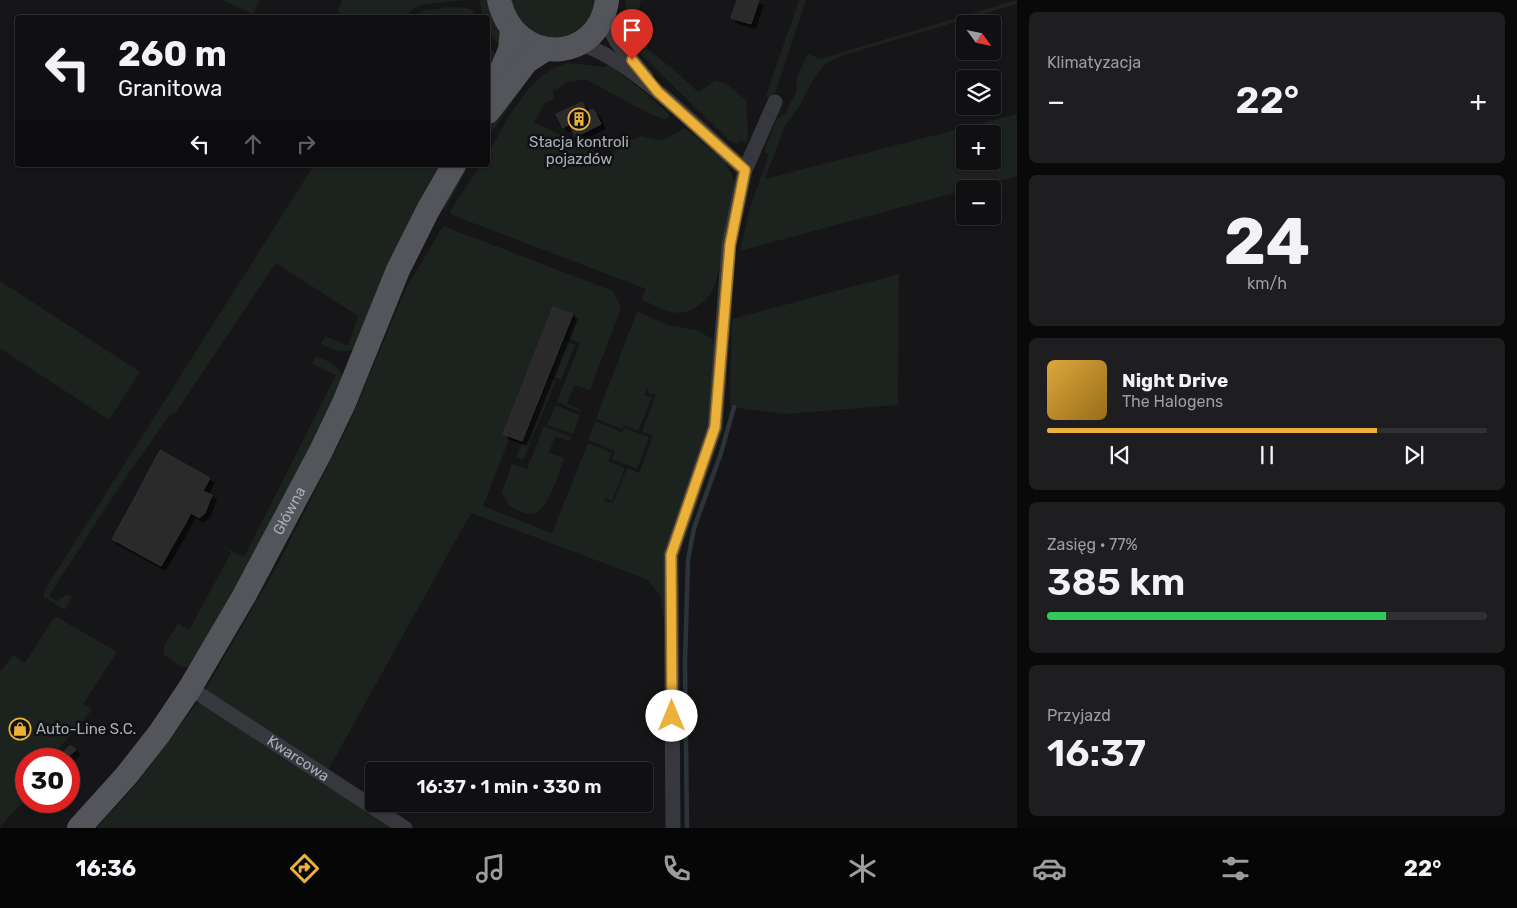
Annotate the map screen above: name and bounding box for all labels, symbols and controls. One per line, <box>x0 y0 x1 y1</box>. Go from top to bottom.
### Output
pin <box>611 9 653 60</box>
north arrow <box>956 15 1001 60</box>
map controls <box>956 15 1001 225</box>
icon: arrive <box>618 16 646 44</box>
text: 260 m <box>118 33 227 75</box>
icon: left <box>35 35 100 100</box>
text: Klimatyzacja <box>1047 53 1141 72</box>
button: layers <box>956 70 1001 115</box>
text: Granitowa <box>118 75 222 102</box>
text: 22° <box>1236 77 1299 123</box>
text: − <box>1047 85 1065 118</box>
text: + <box>1470 85 1487 118</box>
building icon: Stacja kontroli pojazdów <box>567 107 591 131</box>
button: + <box>956 125 1001 170</box>
icon: left <box>186 130 214 158</box>
icon: ahead <box>239 130 267 158</box>
icon: right <box>292 130 320 158</box>
place label: Stacja kontroli pojazdów <box>529 133 629 168</box>
button: − <box>956 180 1001 225</box>
text: 24 <box>1224 203 1310 280</box>
text: km/h <box>1247 274 1287 293</box>
text: Night Drive <box>1122 369 1228 392</box>
text: The Halogens <box>1122 392 1223 411</box>
icon: previous <box>1106 441 1134 469</box>
icon: pause <box>1253 441 1281 469</box>
icon: next <box>1400 441 1428 469</box>
street label: Główna <box>269 484 309 538</box>
text: Zasięg · 77% <box>1047 535 1138 554</box>
text: 385 km <box>1047 559 1185 605</box>
position arrow <box>645 689 697 741</box>
text: Przyjazd <box>1047 706 1111 725</box>
shop icon: Auto-Line S.C. <box>8 717 32 741</box>
place label: Auto-Line S.C. <box>36 720 136 738</box>
text: 16:37 <box>1047 730 1146 776</box>
street label: Kwarcowa <box>264 732 333 785</box>
speed limit sign: 30 <box>15 748 80 813</box>
text: 16:37 · 1 min · 330 m <box>416 775 602 798</box>
icon: directions <box>287 851 322 886</box>
icon: music <box>473 851 508 886</box>
icon: phone <box>659 851 694 886</box>
icon: climate <box>845 851 880 886</box>
icon: car <box>1032 851 1067 886</box>
icon: filters <box>1218 851 1253 886</box>
text: 16:36 <box>76 855 136 882</box>
text: 22° <box>1404 855 1441 882</box>

